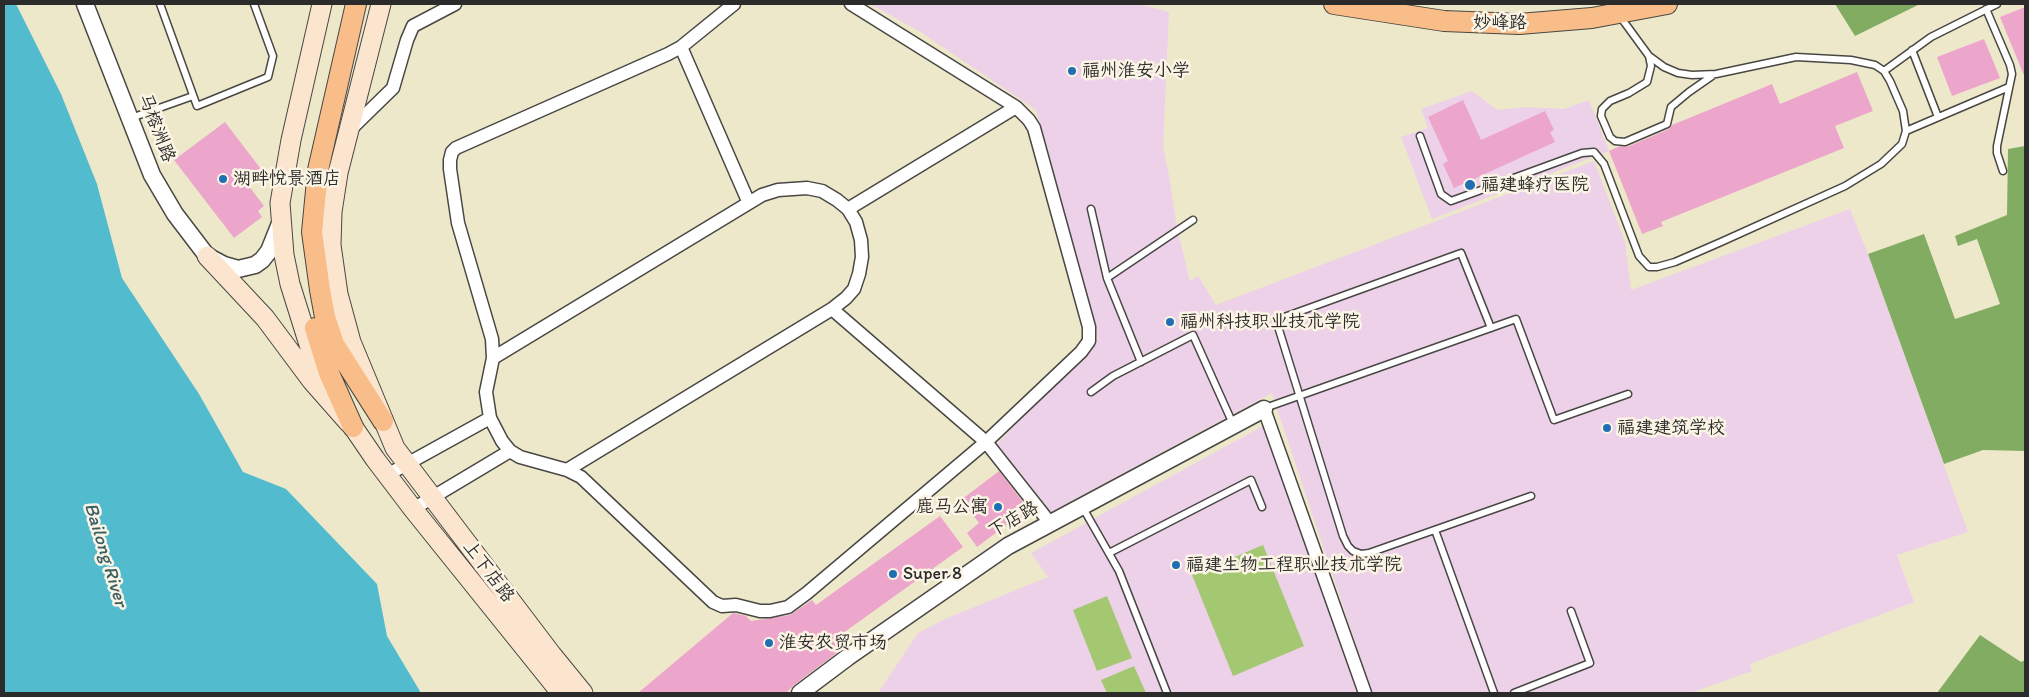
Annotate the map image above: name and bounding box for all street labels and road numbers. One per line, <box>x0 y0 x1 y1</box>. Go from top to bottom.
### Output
street label: 妙峰路 <box>1473 12 1527 34</box>
street label: 马榕洲路 <box>133 91 179 165</box>
street label: 下店路 <box>985 497 1043 543</box>
street label: 上下店路 <box>458 537 518 607</box>

